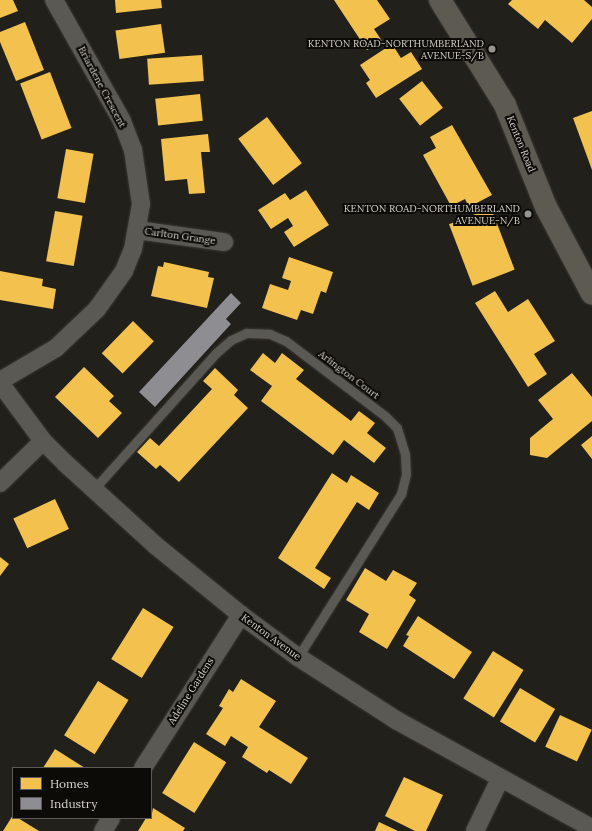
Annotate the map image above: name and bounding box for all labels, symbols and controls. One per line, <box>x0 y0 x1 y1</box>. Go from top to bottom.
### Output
place label: KENTON ROAD-NORTHUMBERLAND AVENUE-S/B <box>308 37 484 60</box>
street label: Briardene Crescent <box>76 44 128 130</box>
marker: KENTON ROAD-NORTHUMBERLAND AVENUE-S/B <box>487 44 497 54</box>
street label: Kenton Road <box>504 114 538 174</box>
place label: KENTON ROAD-NORTHUMBERLAND AVENUE-N/B <box>344 202 520 226</box>
marker: KENTON ROAD-NORTHUMBERLAND AVENUE-N/B <box>523 209 533 219</box>
street label: Carlton Grange <box>144 225 216 247</box>
street label: Arlington Court <box>316 348 382 402</box>
street label: Kenton Avenue <box>239 611 303 663</box>
street label: Adeline Gardens <box>166 655 216 727</box>
legend <box>12 767 152 819</box>
text: Homes <box>50 776 89 791</box>
text: Industry <box>50 796 97 811</box>

